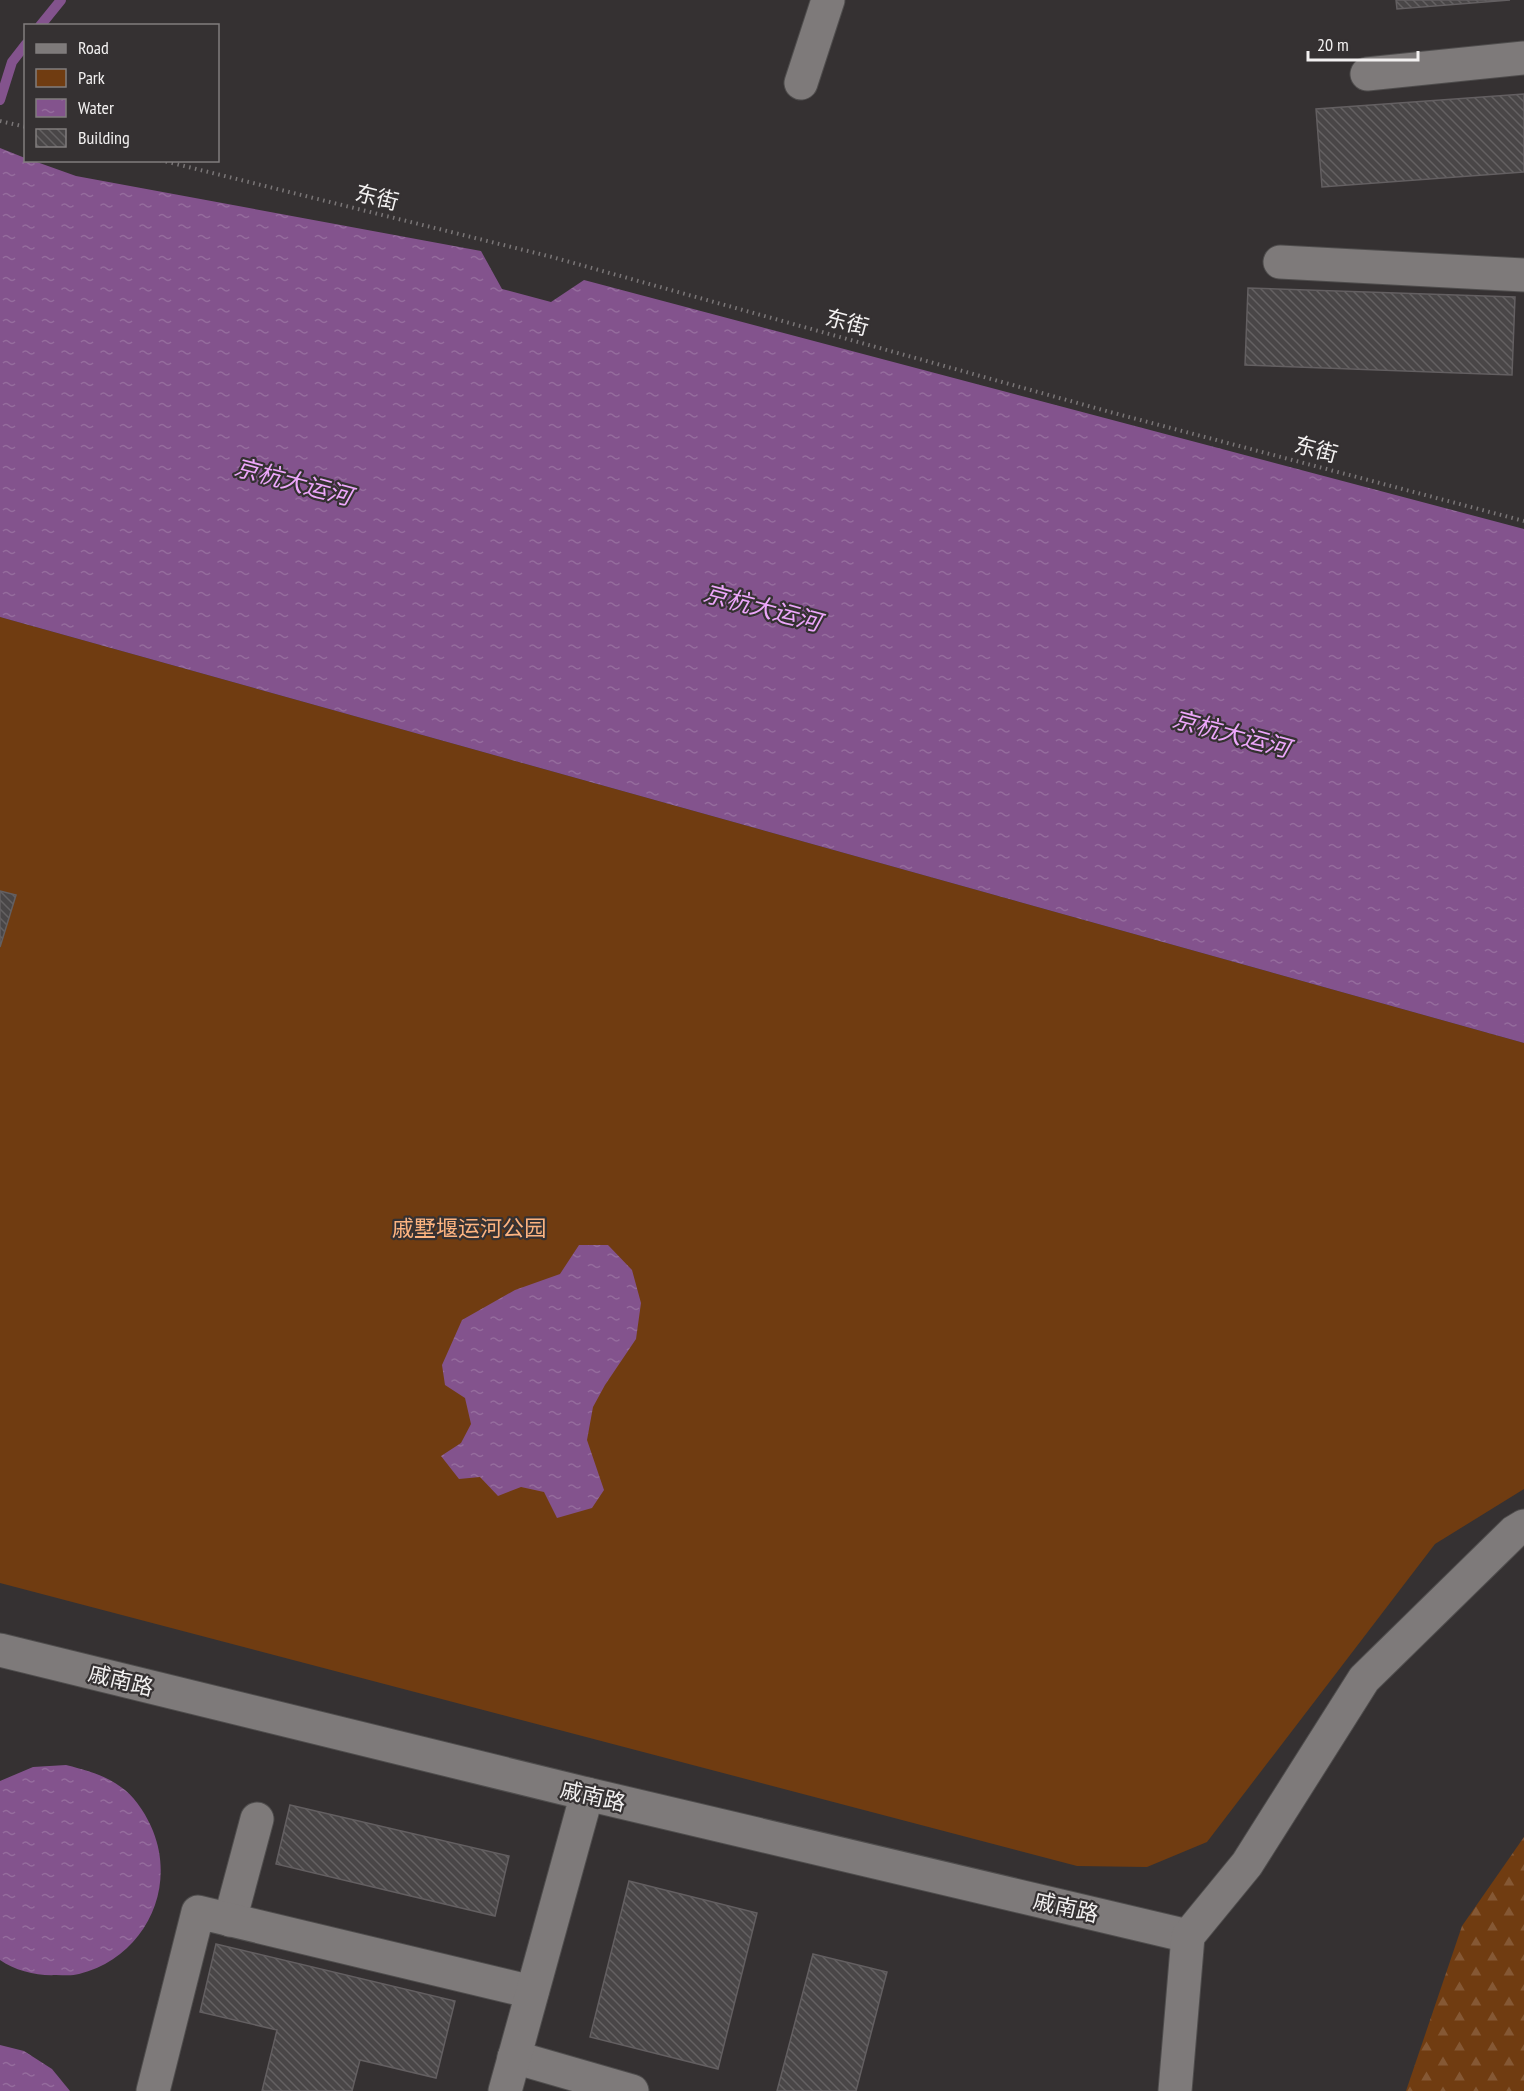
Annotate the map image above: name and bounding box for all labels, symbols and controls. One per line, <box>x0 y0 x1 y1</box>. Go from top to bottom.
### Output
legend <box>24 24 219 162</box>
scale bar <box>1308 24 1418 62</box>
text: 20 m <box>1317 33 1349 56</box>
text: Road <box>78 36 109 59</box>
text: Park <box>78 66 105 89</box>
text: Water <box>78 96 114 119</box>
text: Building <box>78 126 130 149</box>
street label: 东街 <box>352 178 402 216</box>
street label: 东街 <box>822 303 872 341</box>
street label: 东街 <box>1291 430 1341 468</box>
water label: 京杭大运河 <box>231 451 359 513</box>
water label: 京杭大运河 <box>700 577 828 639</box>
water label: 京杭大运河 <box>1169 703 1297 765</box>
park label: 戚墅堰运河公园 <box>392 1214 546 1242</box>
street label: 戚南路 <box>86 1658 156 1702</box>
street label: 戚南路 <box>558 1775 628 1817</box>
street label: 戚南路 <box>1031 1886 1101 1928</box>

